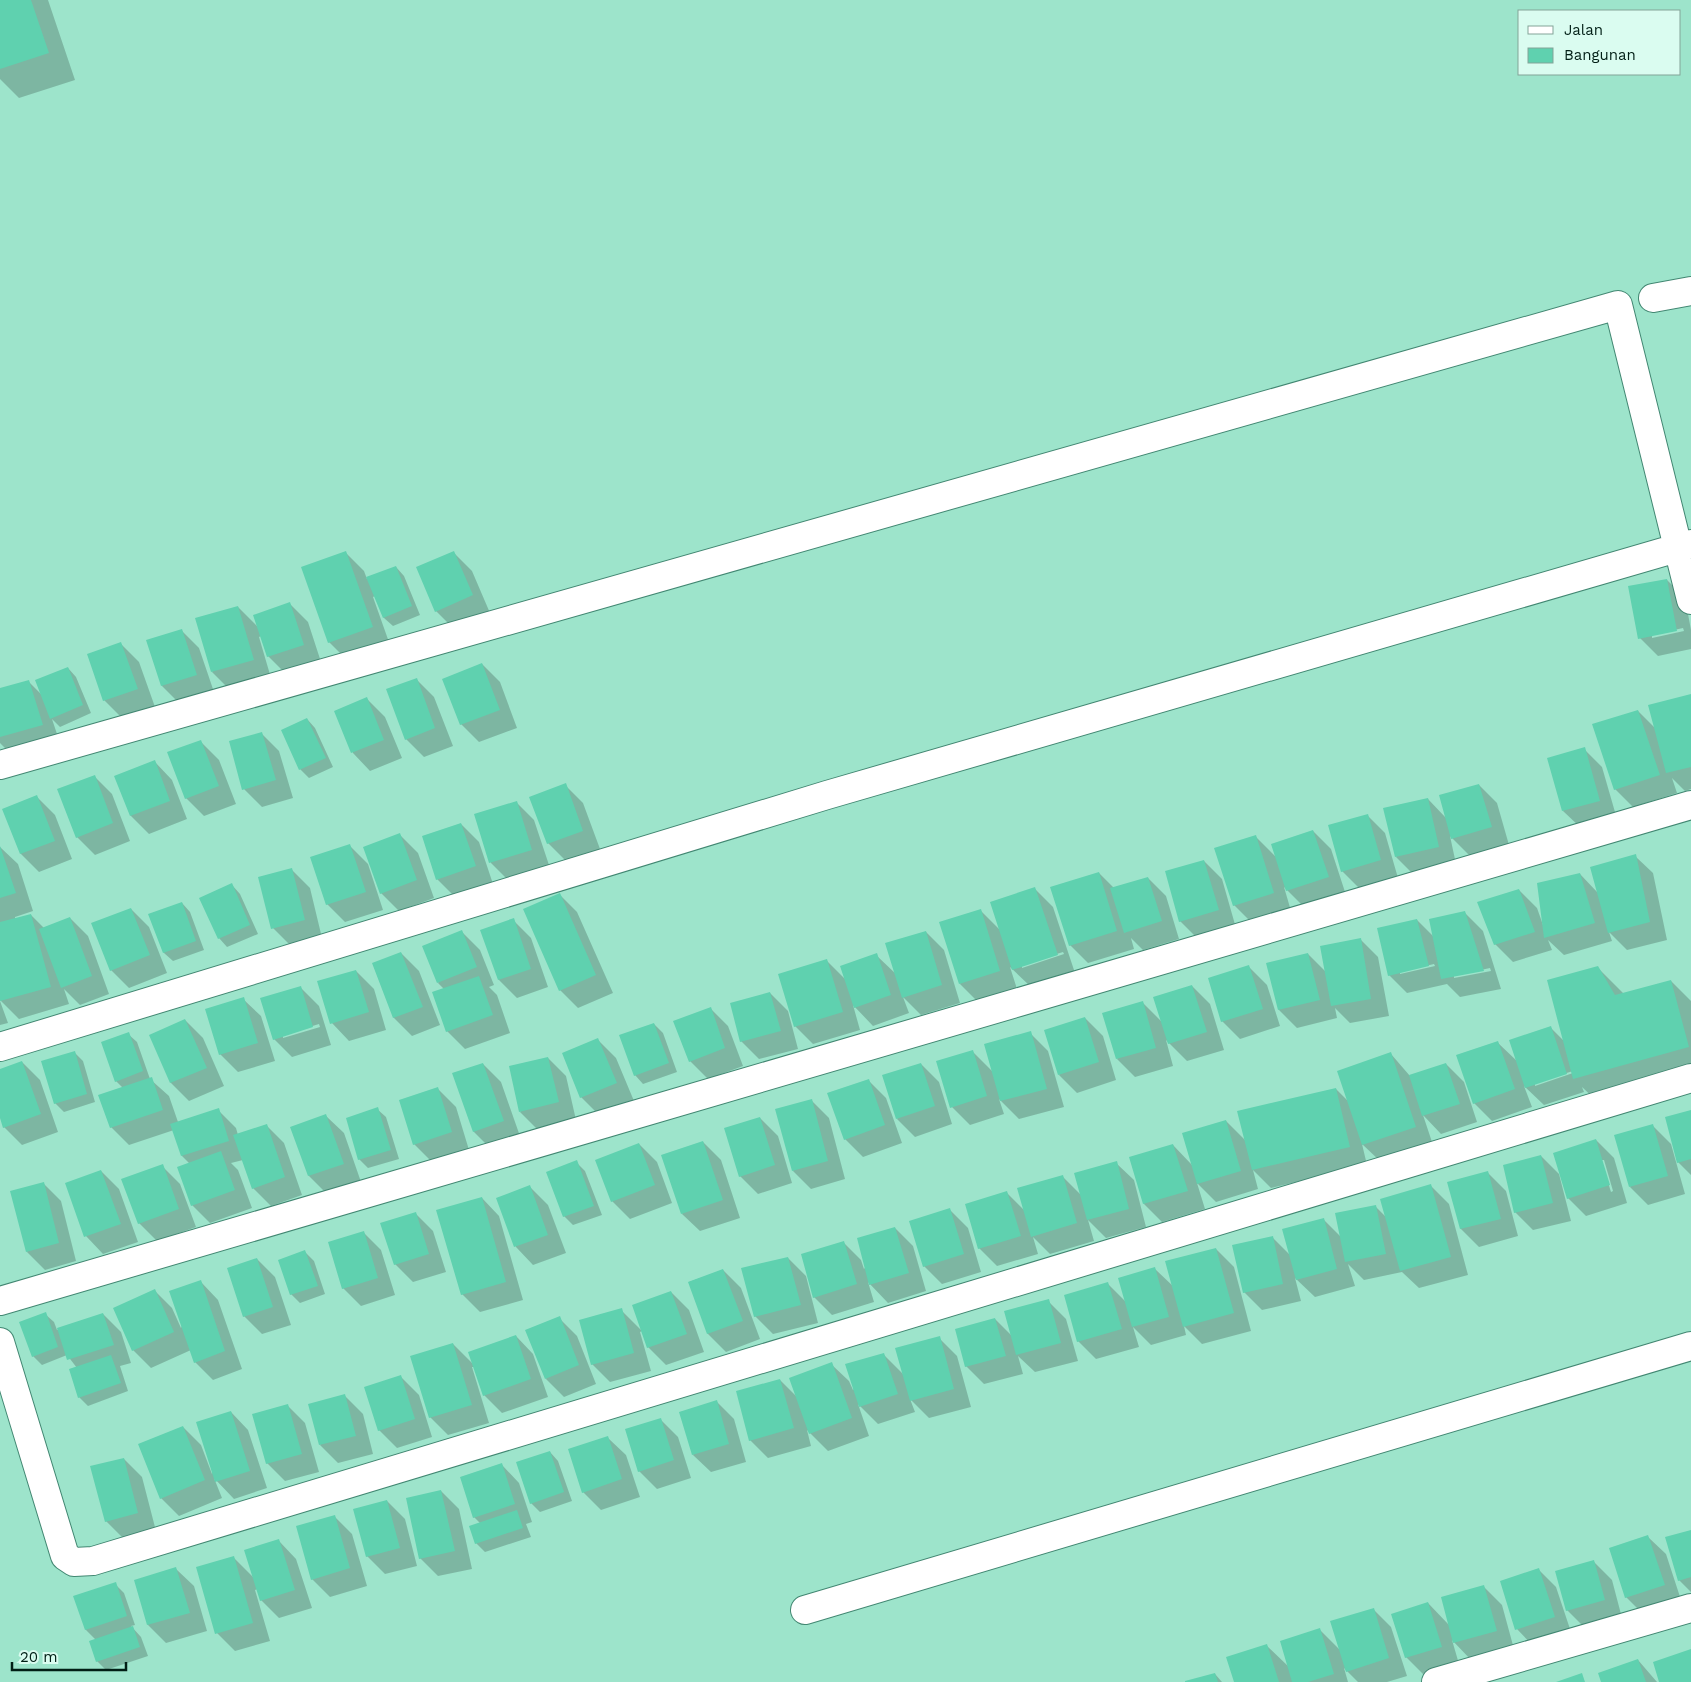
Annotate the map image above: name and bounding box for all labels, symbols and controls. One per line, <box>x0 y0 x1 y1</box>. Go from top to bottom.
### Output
legend <box>1518 10 1681 75</box>
text: Jalan <box>1564 21 1603 39</box>
text: Bangunan <box>1564 46 1636 64</box>
scale bar <box>12 1640 126 1672</box>
text: 20 m <box>20 1648 58 1666</box>

